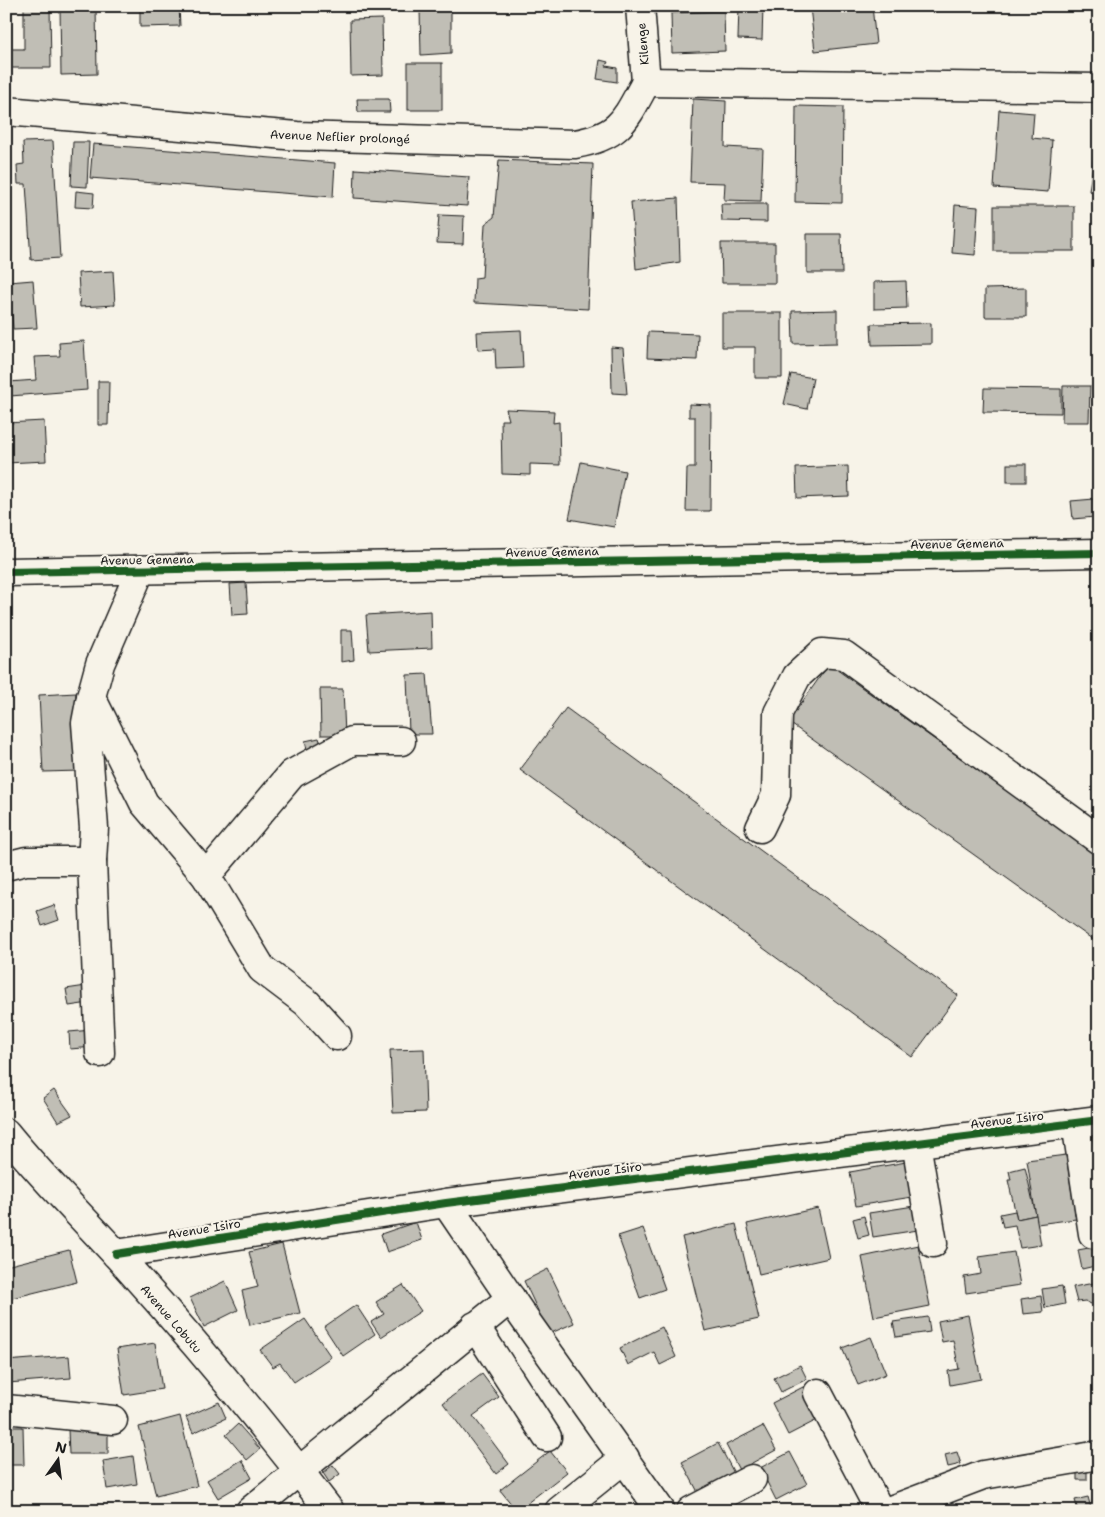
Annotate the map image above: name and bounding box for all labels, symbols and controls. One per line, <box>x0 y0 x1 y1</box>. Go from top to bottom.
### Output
street label: Kilenge <box>633 22 653 66</box>
street label: Avenue Neflier prolongé <box>270 127 411 147</box>
street label: Avenue Gemena <box>910 535 1005 553</box>
street label: Avenue Gemena <box>505 543 600 561</box>
street label: Avenue Gemena <box>100 551 195 569</box>
street label: Avenue Isiro <box>969 1108 1045 1132</box>
street label: Avenue Isiro <box>567 1159 643 1183</box>
street label: Avenue Isiro <box>166 1215 242 1243</box>
street label: Avenue Lobutu <box>137 1281 205 1357</box>
north arrow <box>32 1434 82 1484</box>
text: N <box>54 1437 69 1457</box>

